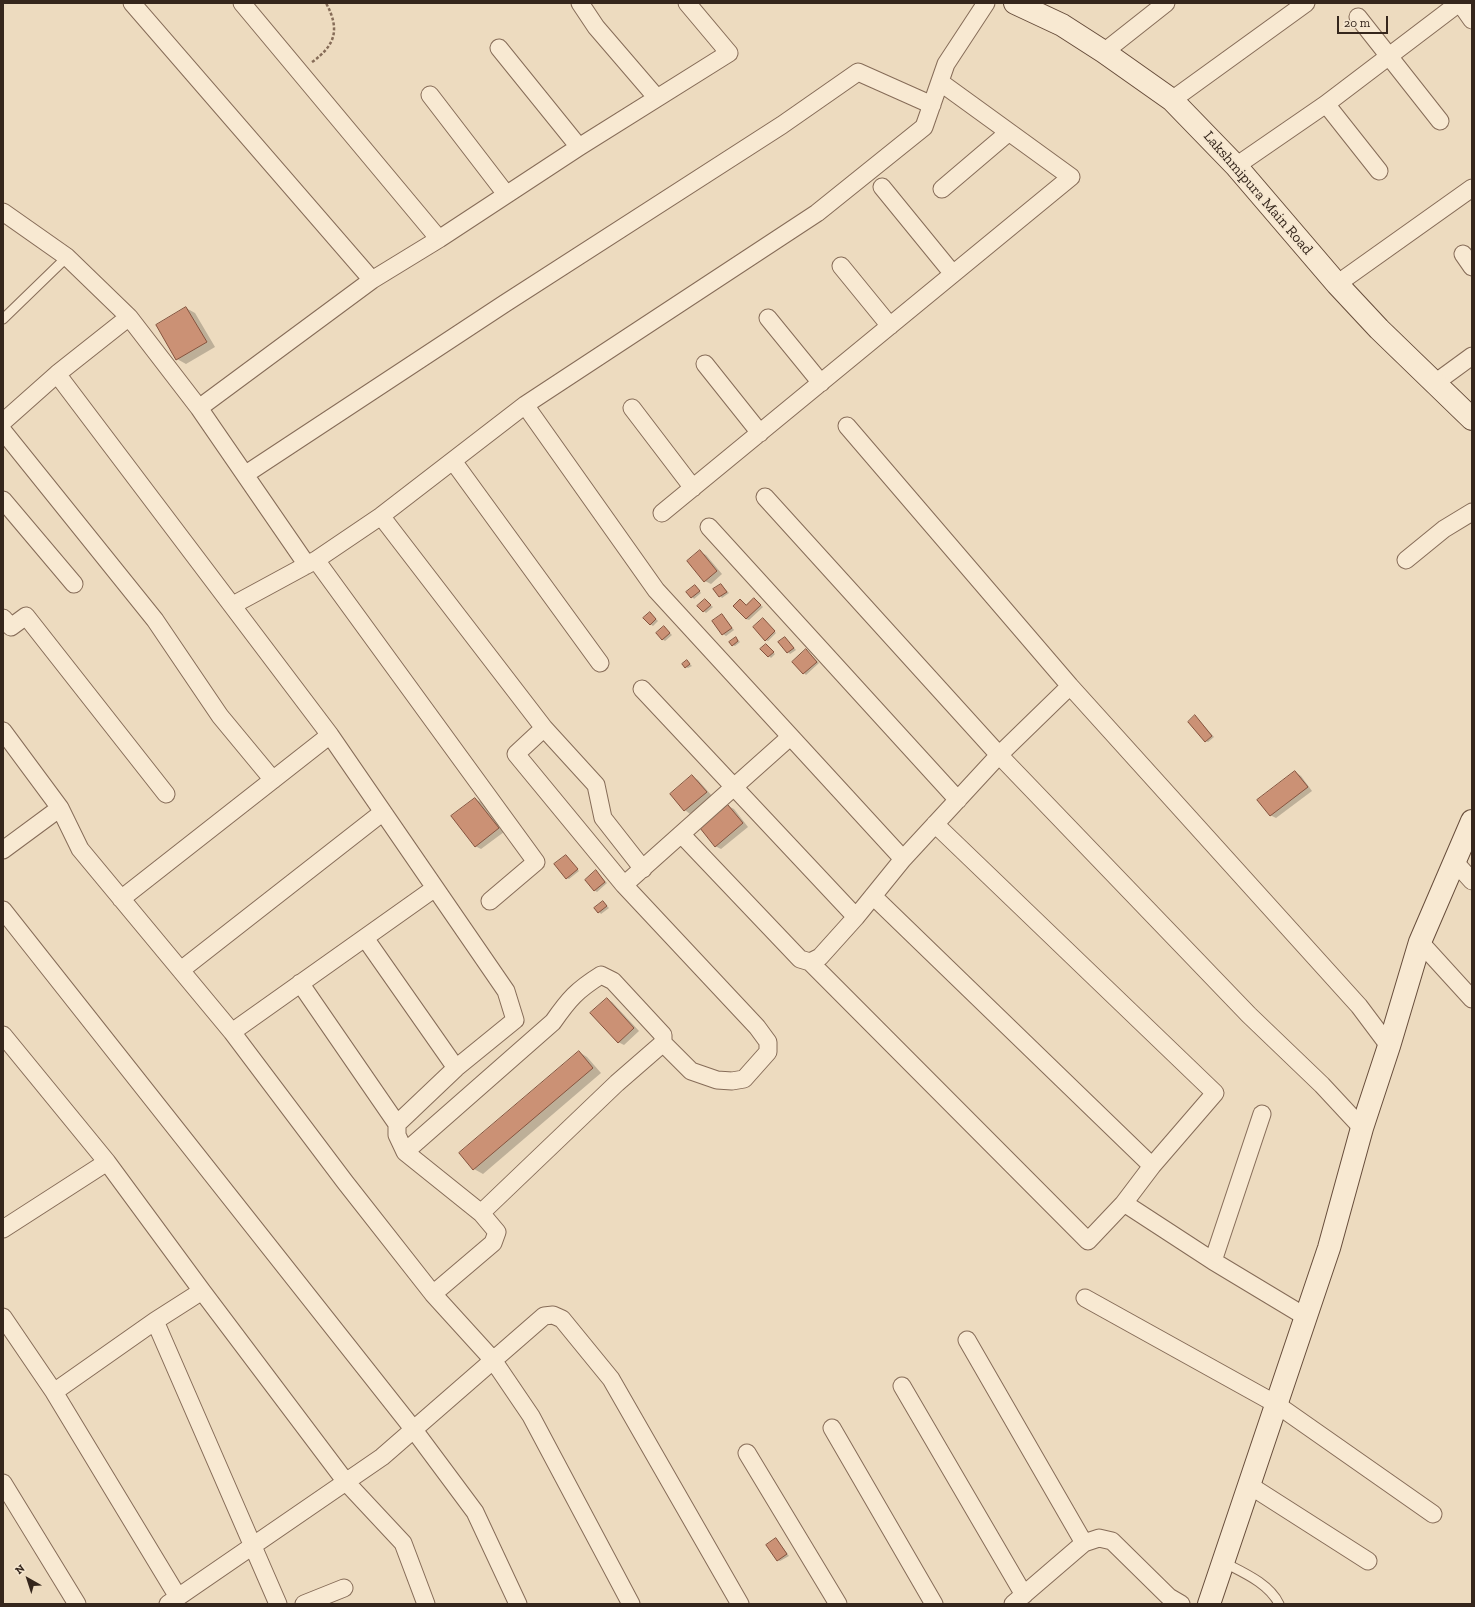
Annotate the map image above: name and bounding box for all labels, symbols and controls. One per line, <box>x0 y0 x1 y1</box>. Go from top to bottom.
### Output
scale bar <box>1339 8 1390 34</box>
text: 20 m <box>1344 16 1370 30</box>
street label: Lakshmipura Main Road <box>1199 128 1317 258</box>
north arrow <box>8 1559 48 1599</box>
text: N <box>13 1562 27 1577</box>

